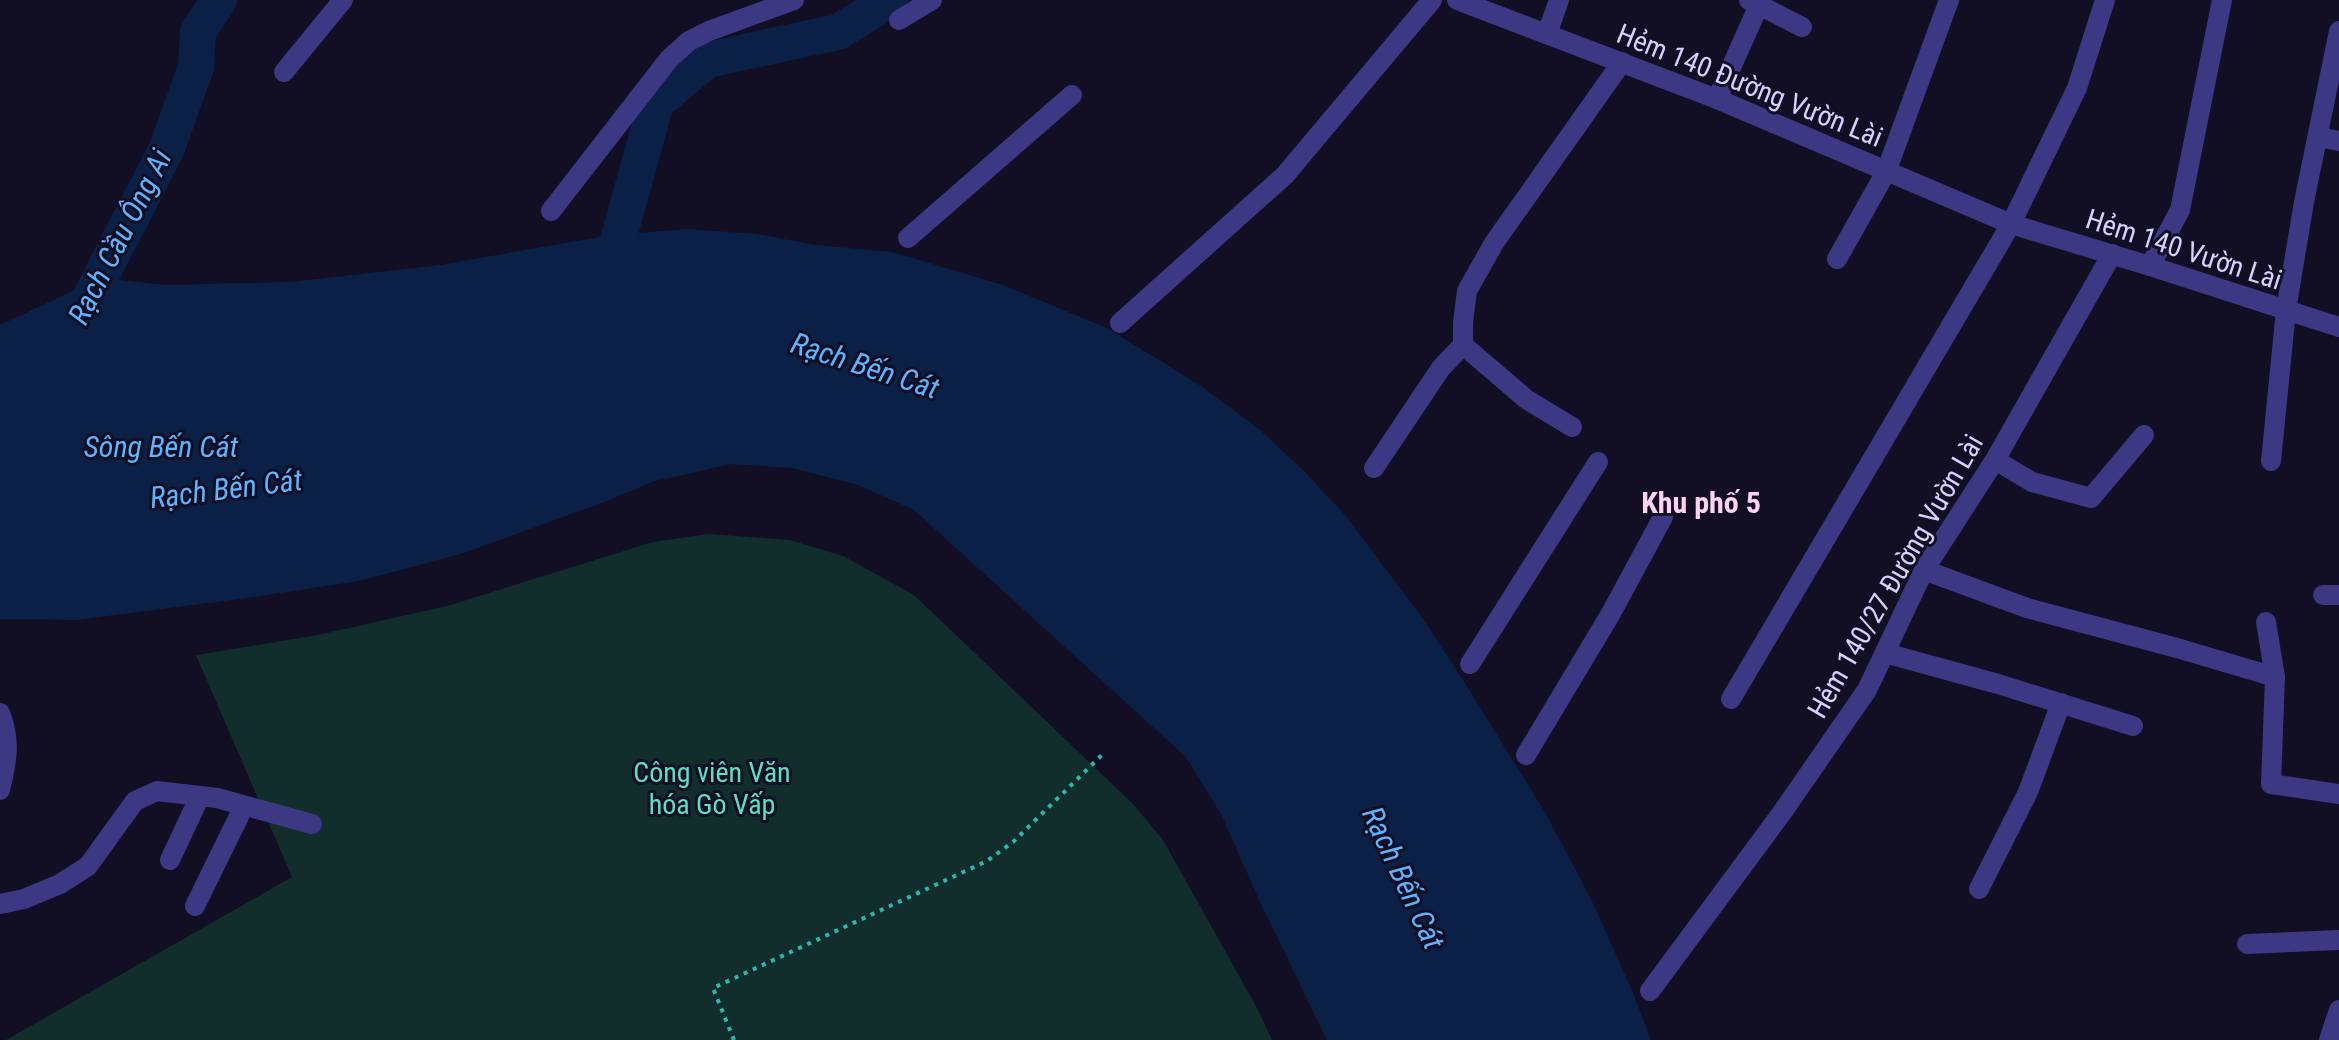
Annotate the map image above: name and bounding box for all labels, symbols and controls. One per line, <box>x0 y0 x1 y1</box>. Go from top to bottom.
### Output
street label: Hẻm 140 Đường Vườn Lài <box>1612 17 1887 154</box>
water label: Rạch Cầu Ông Ai <box>61 143 179 330</box>
street label: Hẻm 140 Vườn Lài <box>2082 202 2286 297</box>
water label: Rạch Bến Cát <box>787 325 944 406</box>
water label: Sông Bến Cát <box>84 429 239 464</box>
street label: Hẻm 140/27 Đường Vườn Lài <box>1801 429 1990 724</box>
water label: Rạch Bến Cát <box>148 462 304 515</box>
district label: Khu phố 5 <box>1641 485 1761 520</box>
park label: Công viên Văn hóa Gò Vấp <box>633 756 791 821</box>
water label: Rạch Bến Cát <box>1355 801 1452 955</box>

